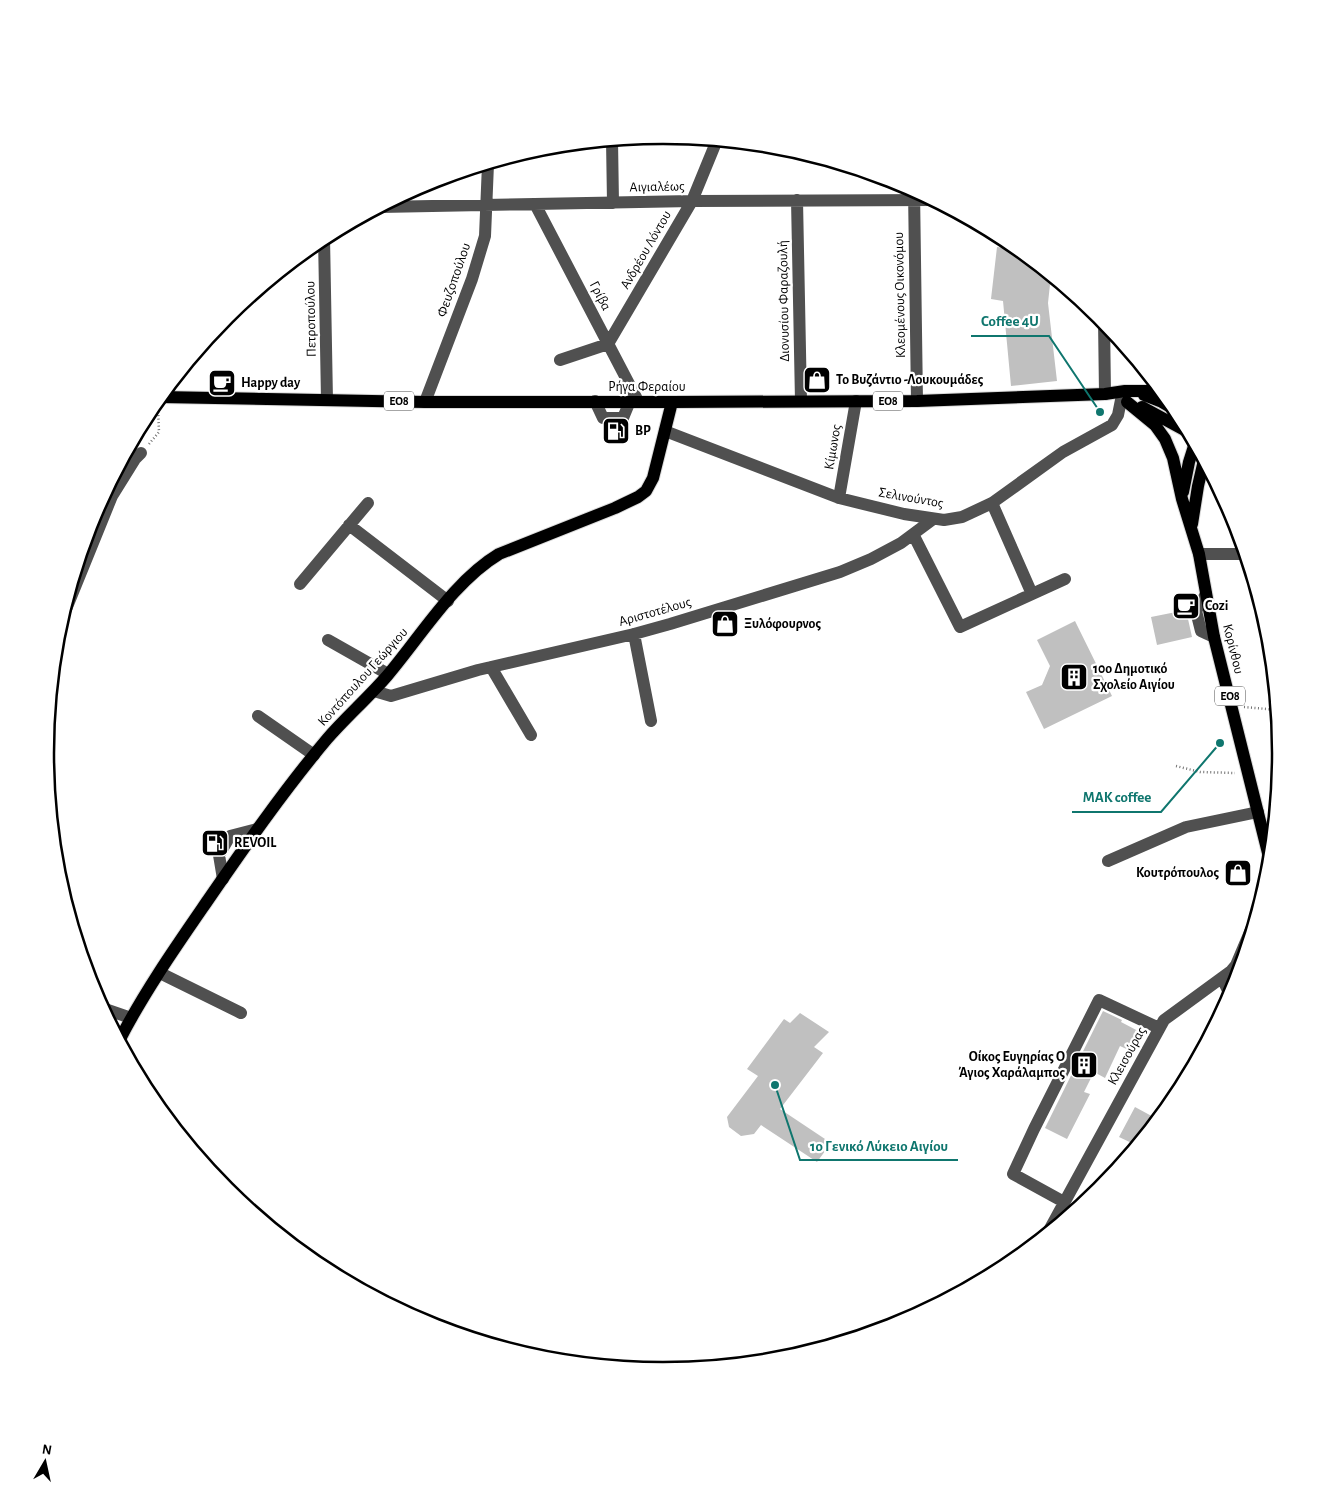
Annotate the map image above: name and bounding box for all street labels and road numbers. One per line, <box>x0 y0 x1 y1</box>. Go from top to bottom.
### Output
street label: Αιγιαλέως <box>629 180 685 194</box>
street label: Ανδρέου Λόντου <box>618 208 674 292</box>
street label: Κλεομένους Οικονόμου <box>892 232 908 358</box>
street label: Διονυσίου Φαραζουλή <box>776 240 792 362</box>
street label: Φευζοπούλου <box>435 241 473 319</box>
street label: Γρίβα <box>587 279 613 313</box>
street label: Πετροπούλου <box>303 281 319 357</box>
street label: Ρήγα Φεραίου <box>608 380 686 394</box>
road number: ΕΟ8 <box>384 392 414 411</box>
road number: ΕΟ8 <box>873 392 903 411</box>
street label: Κίμωνος <box>822 423 844 471</box>
street label: Σελινούντος <box>878 485 945 511</box>
street label: Αριστοτέλους <box>617 595 693 629</box>
street label: Κορίνθου <box>1220 623 1246 675</box>
street label: Κοντόπουλου Γεώργιου <box>315 625 411 729</box>
road number: ΕΟ8 <box>1215 686 1245 706</box>
street label: Κλεισούρας <box>1105 1024 1149 1087</box>

